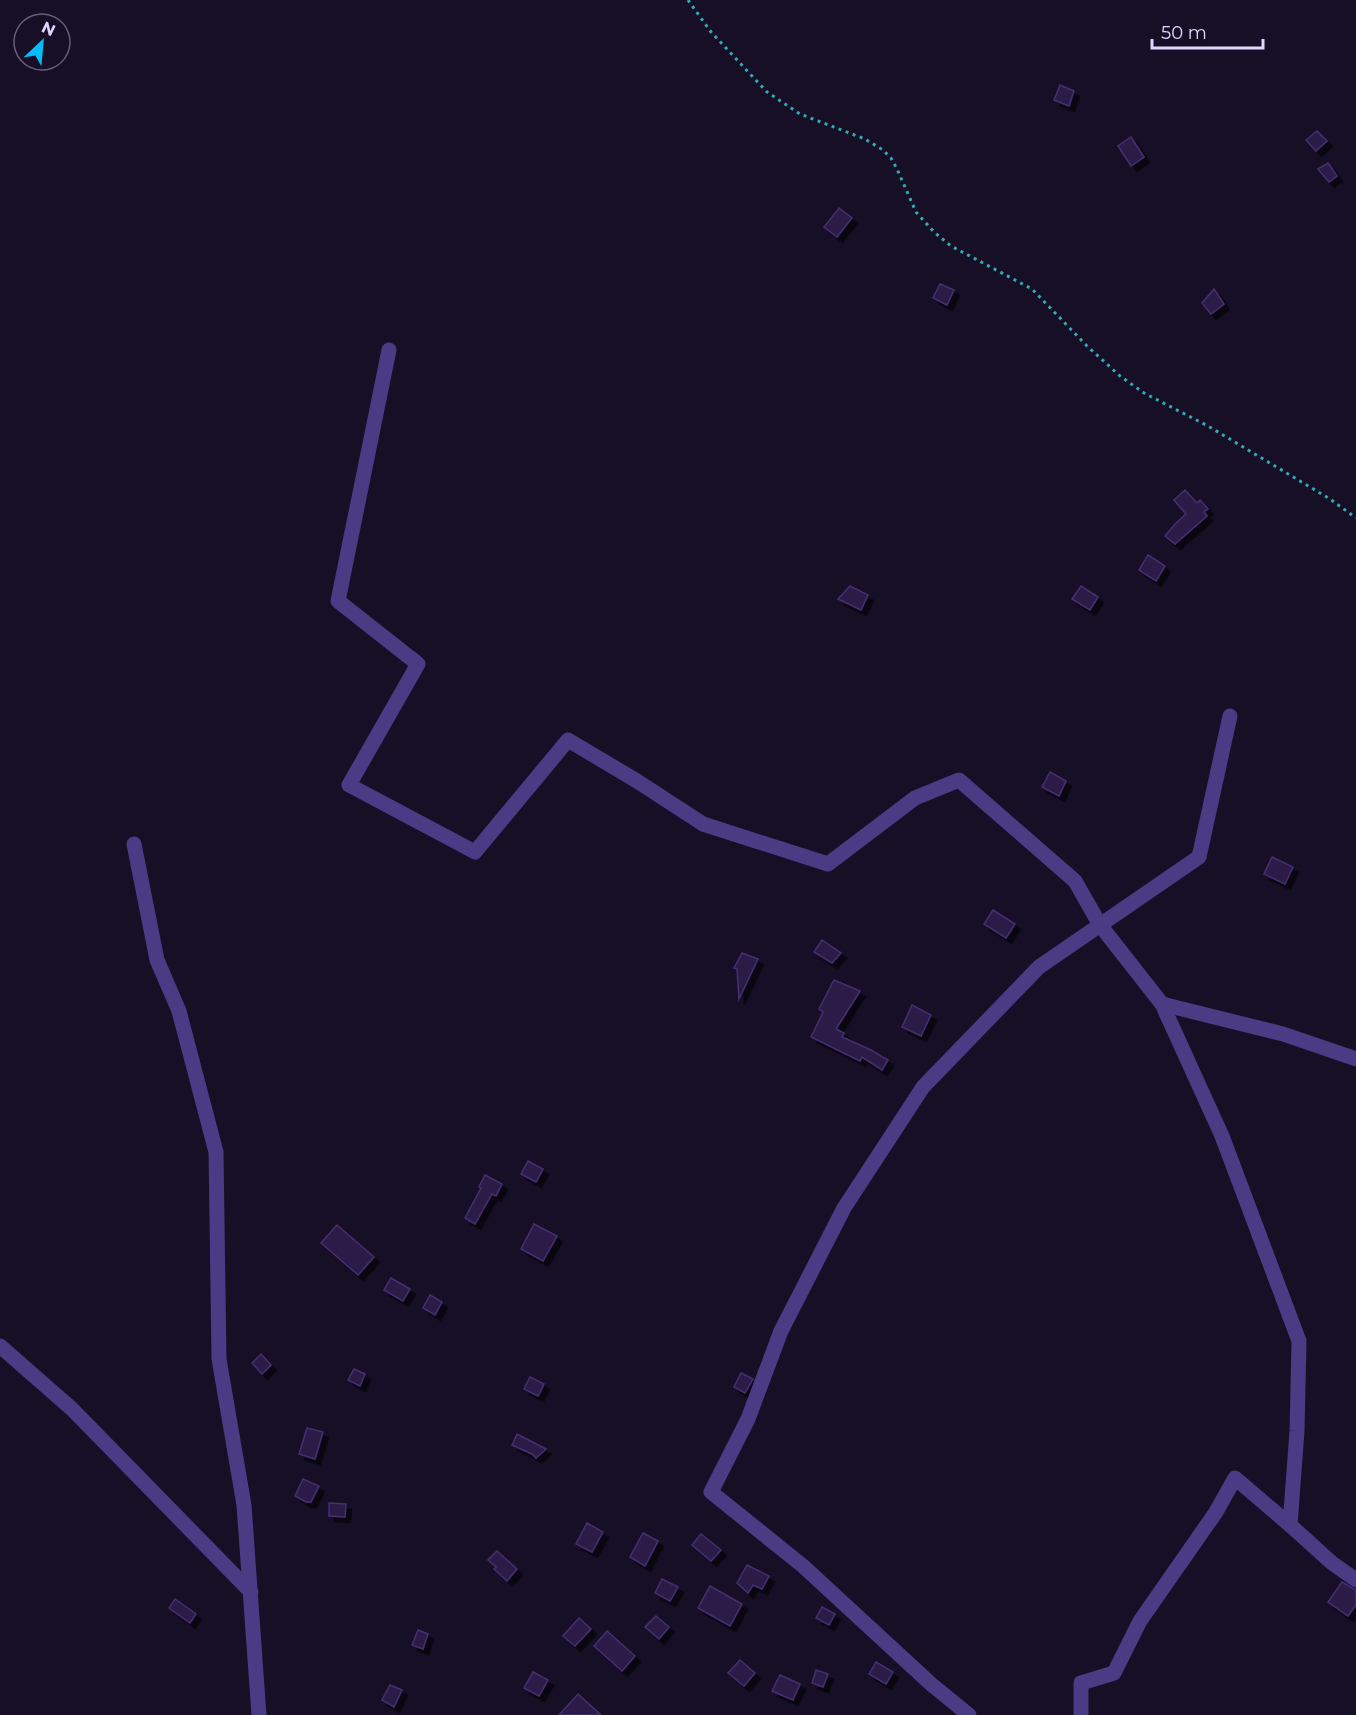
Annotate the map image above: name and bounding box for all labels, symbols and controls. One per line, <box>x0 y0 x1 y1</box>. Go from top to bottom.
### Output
north arrow <box>12 12 72 72</box>
scale bar <box>1152 12 1263 50</box>
text: N <box>38 18 58 40</box>
text: 50 m <box>1161 22 1207 44</box>

